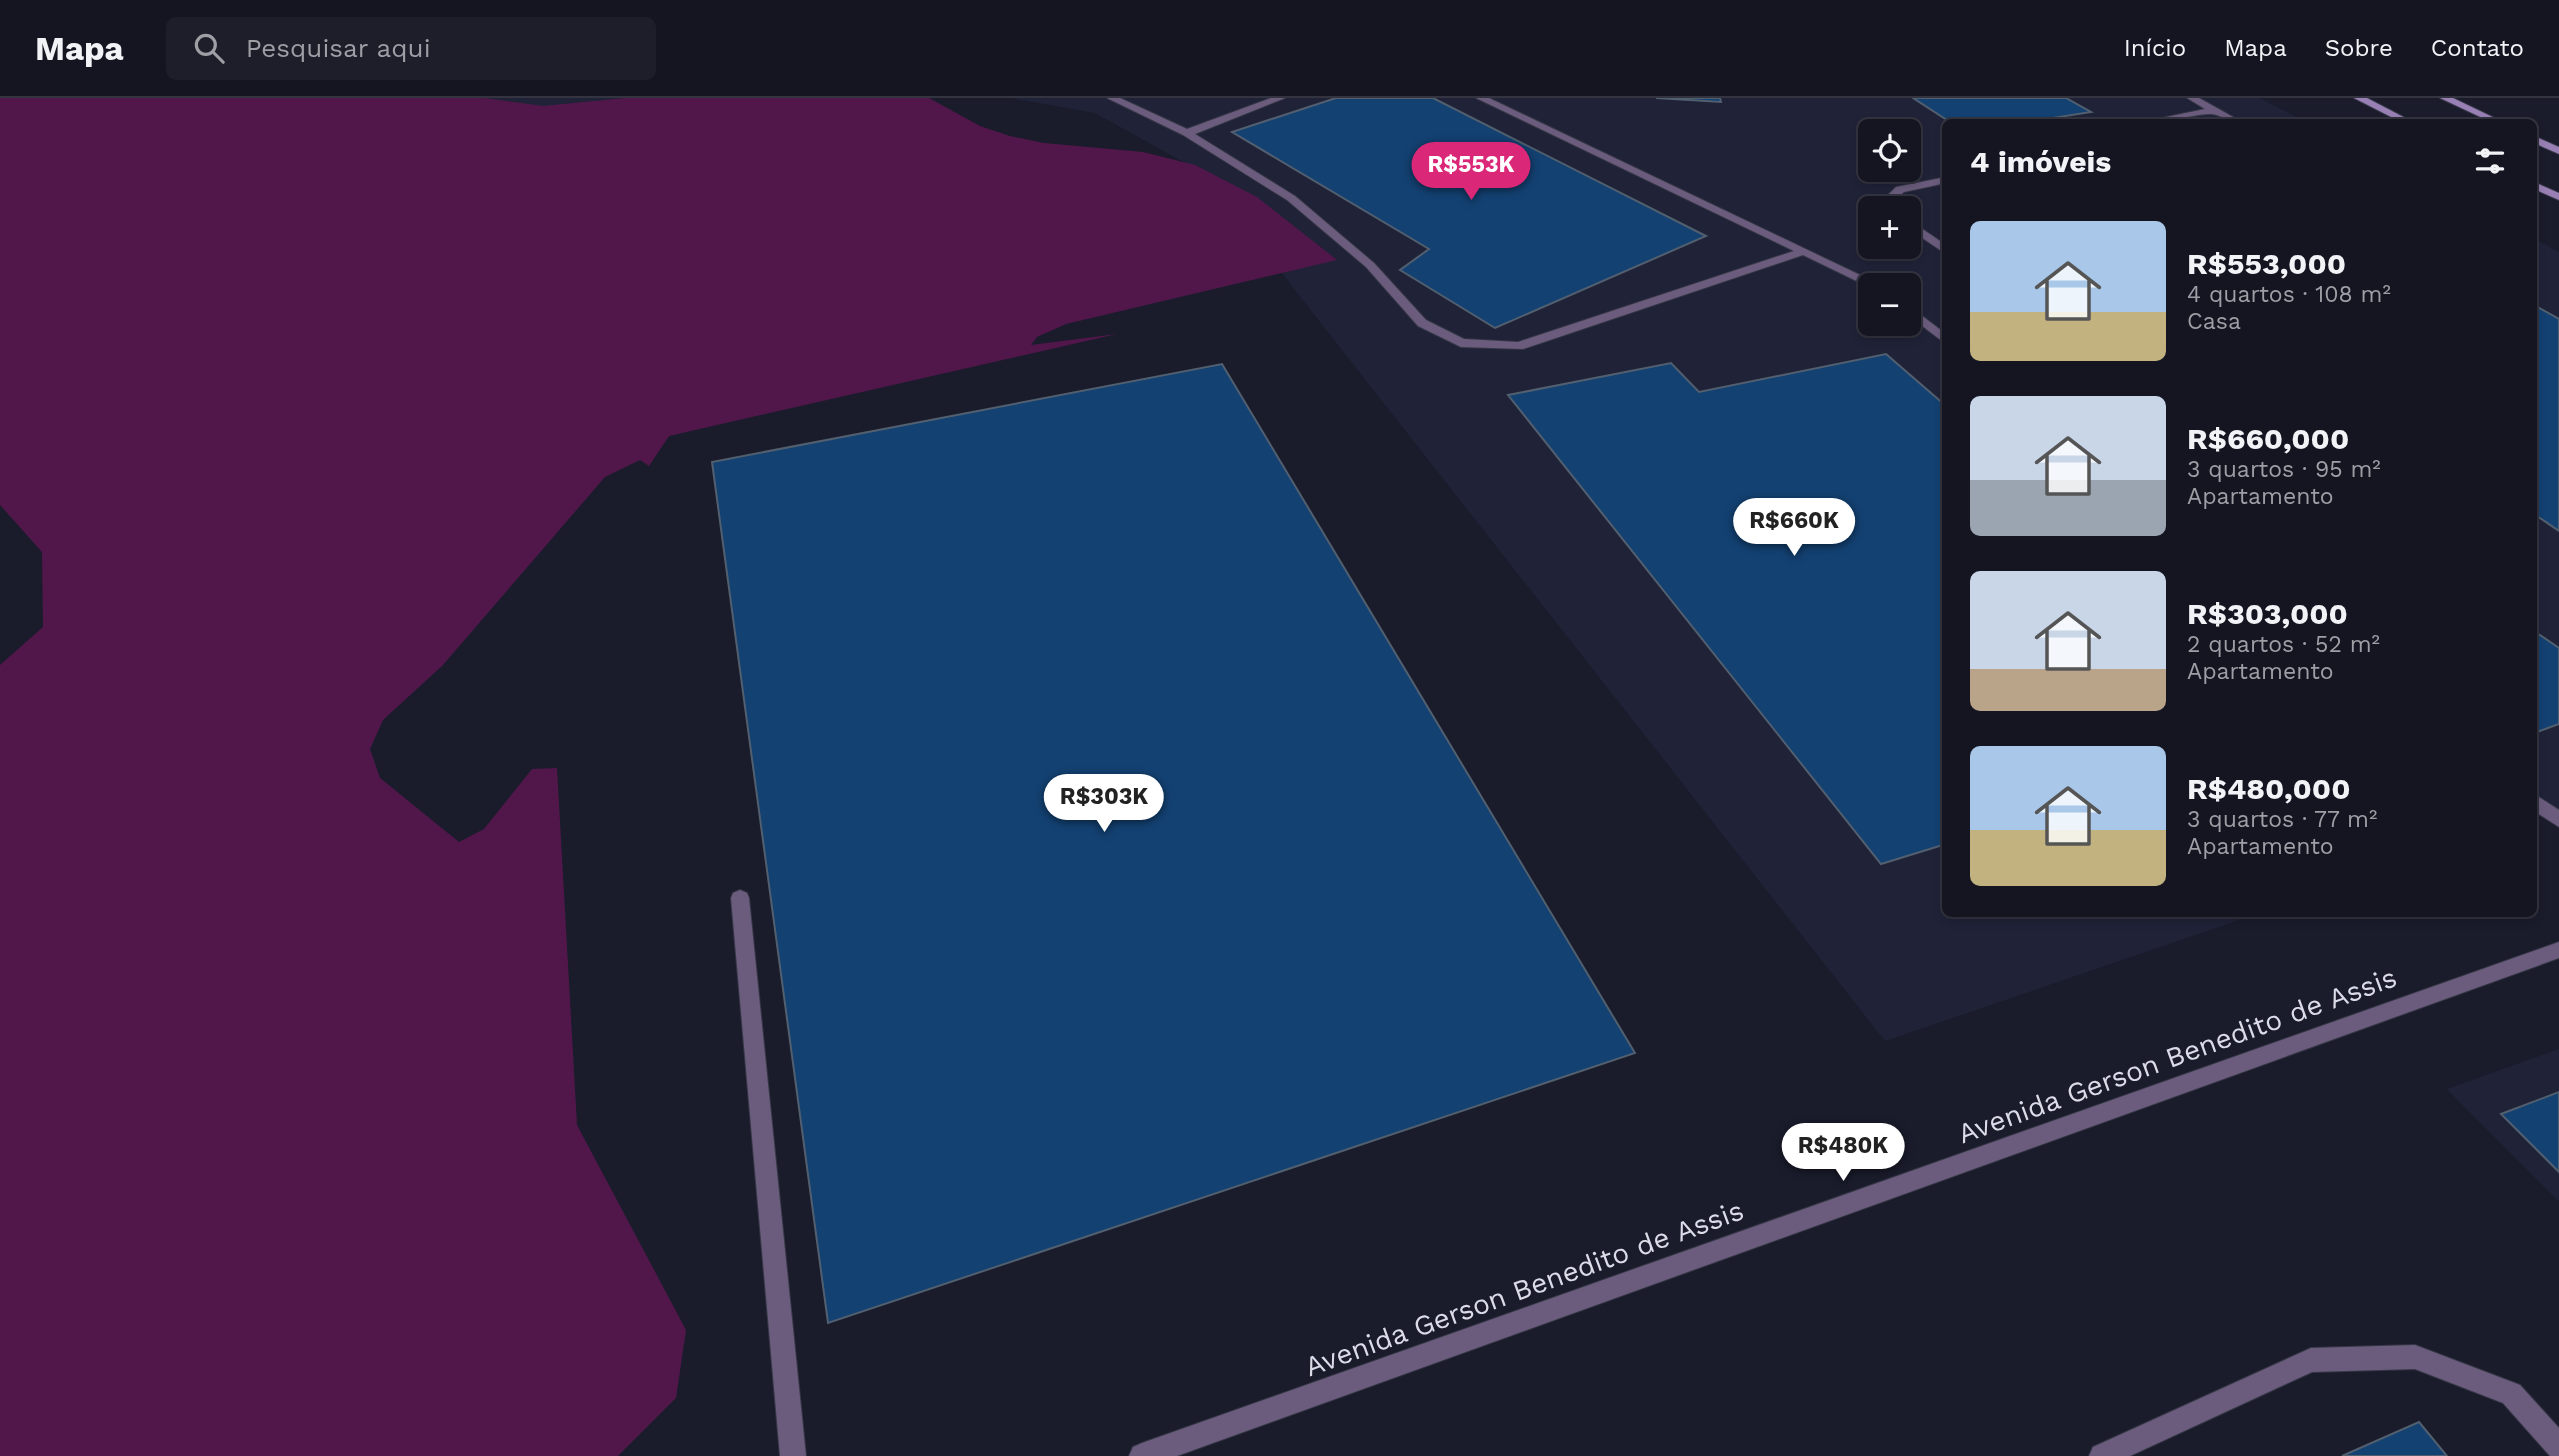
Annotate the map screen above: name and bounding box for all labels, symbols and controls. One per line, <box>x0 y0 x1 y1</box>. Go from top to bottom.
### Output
search box <box>166 17 656 80</box>
text: Mapa <box>35 29 124 68</box>
icon: search <box>190 29 228 67</box>
text: Pesquisar aqui <box>246 33 431 63</box>
text: Início <box>2124 34 2186 62</box>
text: Mapa <box>2224 34 2287 62</box>
text: Sobre <box>2325 34 2393 62</box>
text: Contato <box>2431 34 2524 62</box>
map controls <box>1858 119 1921 336</box>
button: locate <box>1858 119 1921 182</box>
pin: R$553K <box>1414 142 1528 202</box>
icon: filters <box>2471 142 2509 180</box>
text: 4 imóveis <box>1970 144 2111 179</box>
text: R$553K <box>1428 151 1515 178</box>
button: + <box>1858 196 1921 259</box>
text: R$553,000 <box>2187 246 2346 281</box>
icon: home <box>2026 249 2110 333</box>
button: − <box>1858 273 1921 336</box>
text: 4 quartos · 108 m² <box>2187 281 2391 308</box>
text: Casa <box>2187 308 2241 335</box>
text: R$660,000 <box>2187 421 2349 456</box>
icon: home <box>2026 424 2110 508</box>
text: 3 quartos · 95 m² <box>2187 456 2381 483</box>
text: Apartamento <box>2187 483 2334 510</box>
pin: R$660K <box>1737 498 1851 558</box>
text: R$660K <box>1749 507 1839 534</box>
text: R$303,000 <box>2187 596 2348 631</box>
icon: home <box>2026 599 2110 683</box>
text: 2 quartos · 52 m² <box>2187 631 2380 658</box>
text: Apartamento <box>2187 658 2334 685</box>
text: R$480,000 <box>2187 771 2351 806</box>
pin: R$303K <box>1047 774 1161 834</box>
icon: home <box>2026 774 2110 858</box>
text: R$303K <box>1060 783 1148 810</box>
text: 3 quartos · 77 m² <box>2187 806 2377 833</box>
text: Apartamento <box>2187 833 2334 860</box>
street label: Avenida Gerson Benedito de Assis <box>1953 961 2401 1150</box>
pin: R$480K <box>1786 1124 1900 1183</box>
text: R$480K <box>1798 1132 1888 1159</box>
street label: Avenida Gerson Benedito de Assis <box>1300 1194 1748 1383</box>

